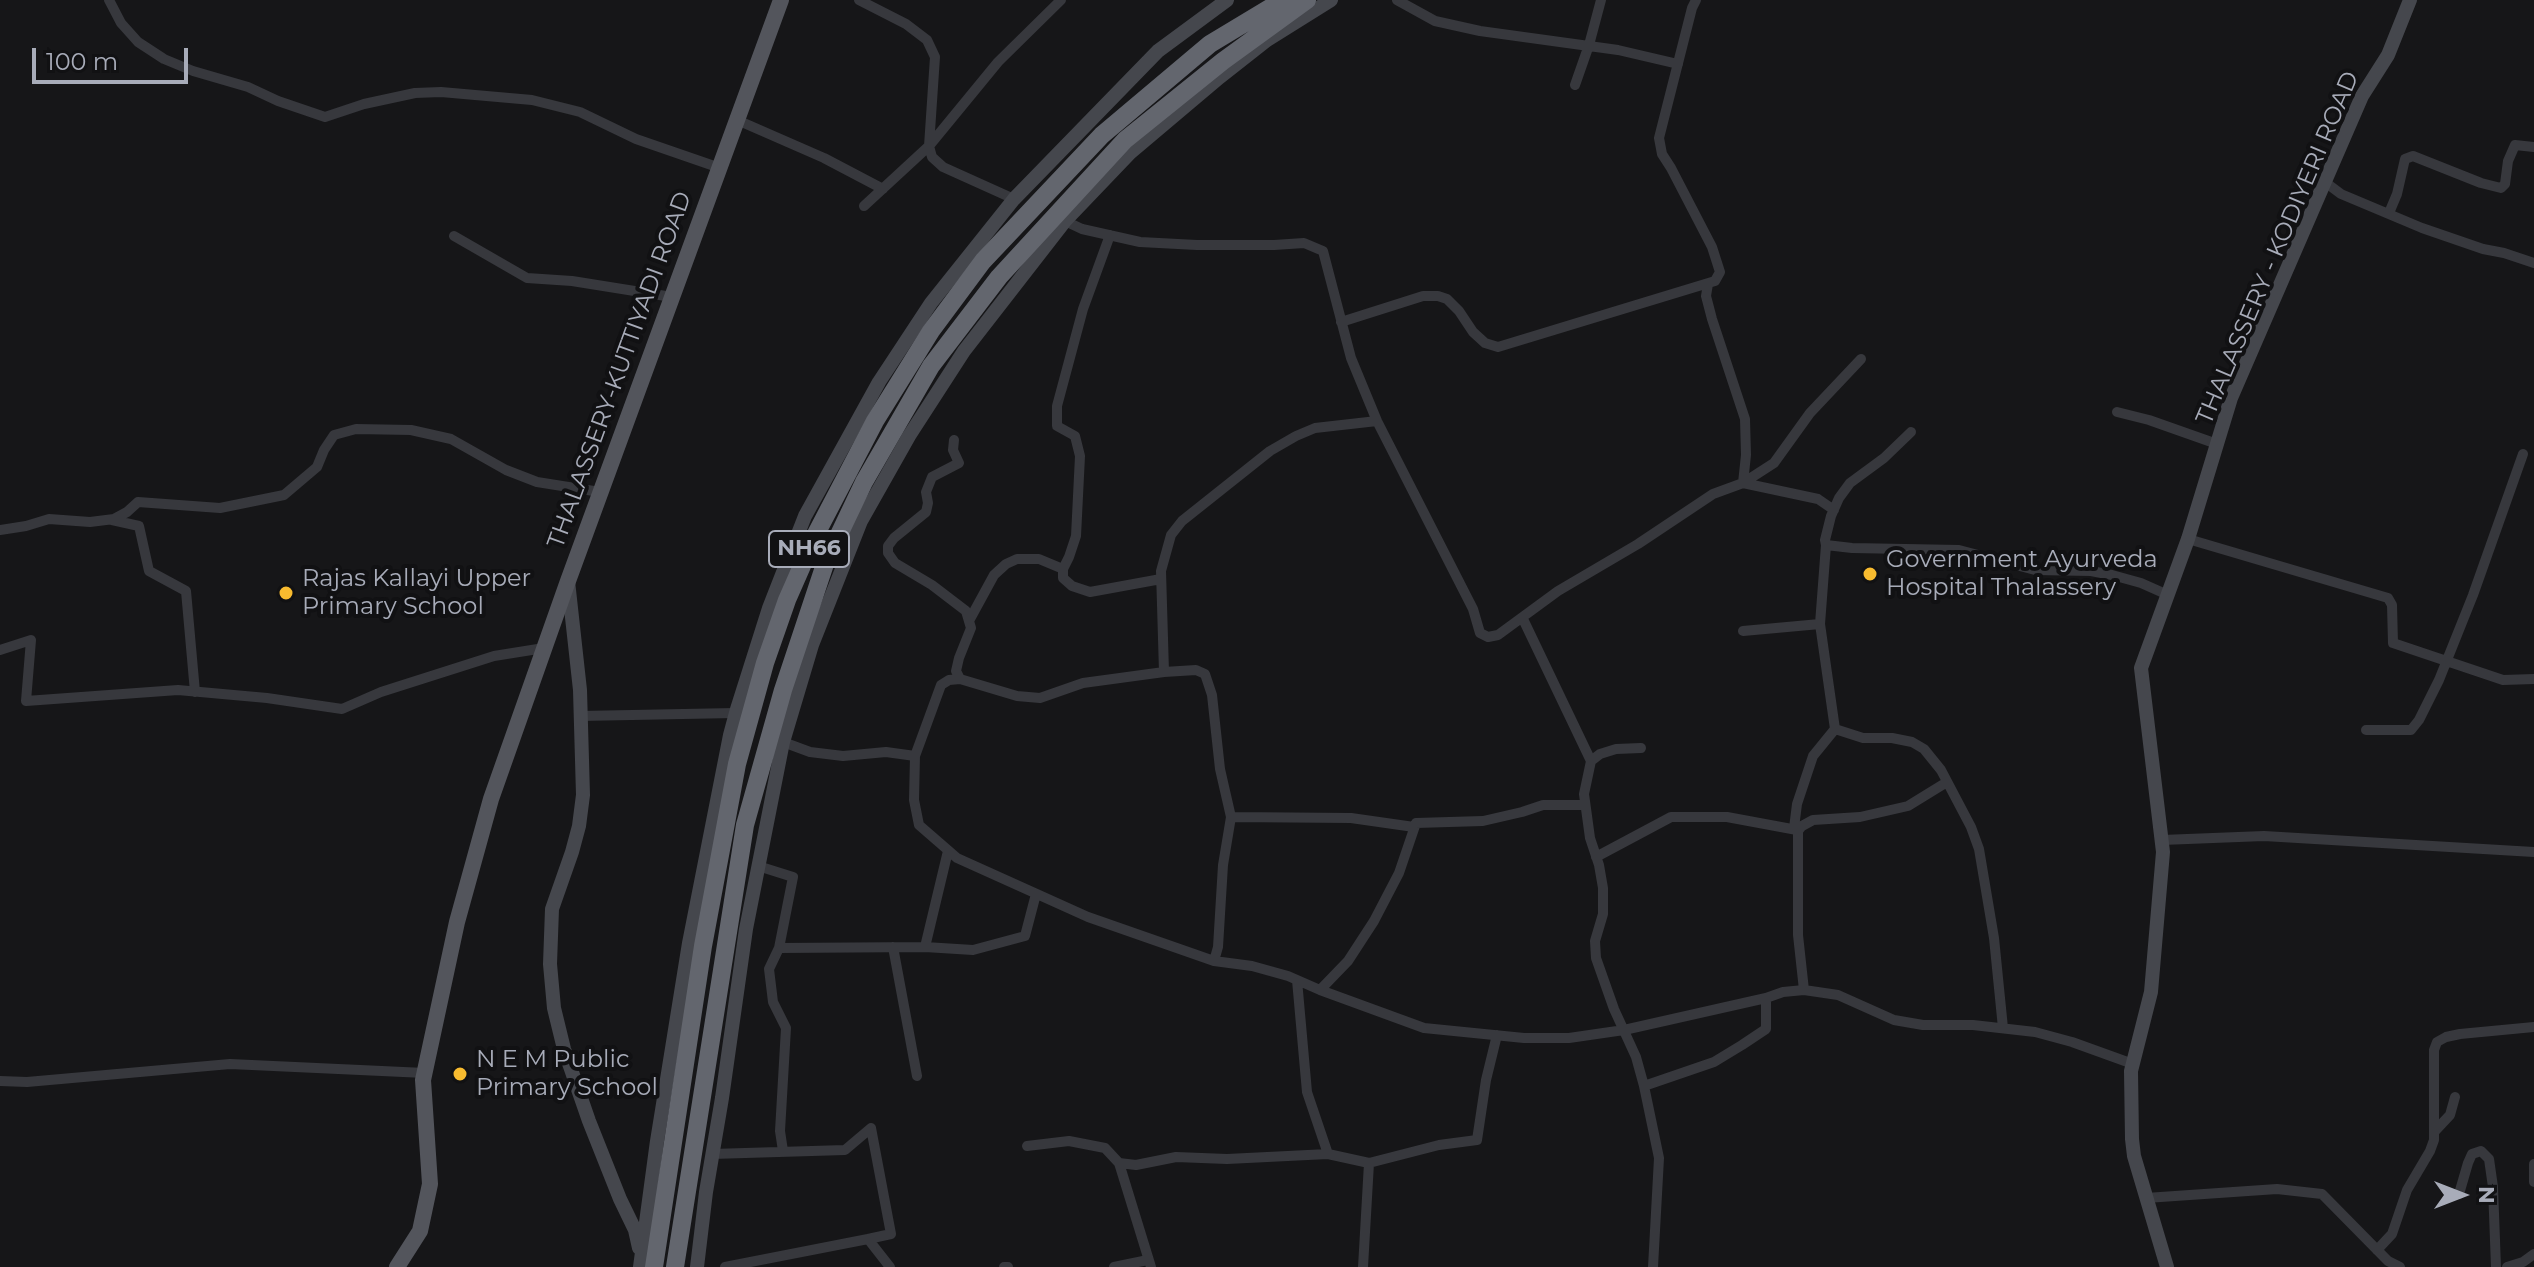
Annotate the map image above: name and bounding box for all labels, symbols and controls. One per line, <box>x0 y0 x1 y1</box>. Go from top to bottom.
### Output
scale bar <box>36 32 192 82</box>
text: 100 m <box>46 47 118 76</box>
street label: THALASSERY - KODIYERI ROAD <box>2190 67 2366 429</box>
street label: THALASSERY-KUTTIYADI ROAD <box>542 188 698 552</box>
road number: NH66 <box>769 531 849 567</box>
place label: Government Ayurveda Hospital Thalassery <box>1886 546 2158 602</box>
place label: Rajas Kallayi Upper Primary School <box>302 565 531 621</box>
marker: Government Ayurveda Hospital Thalassery <box>1861 565 1879 583</box>
marker: Rajas Kallayi Upper Primary School <box>277 584 295 602</box>
place label: N E M Public Primary School <box>476 1046 658 1102</box>
marker: N E M Public Primary School <box>451 1065 469 1083</box>
north arrow <box>2422 1155 2502 1235</box>
text: N <box>2473 1186 2500 1204</box>

